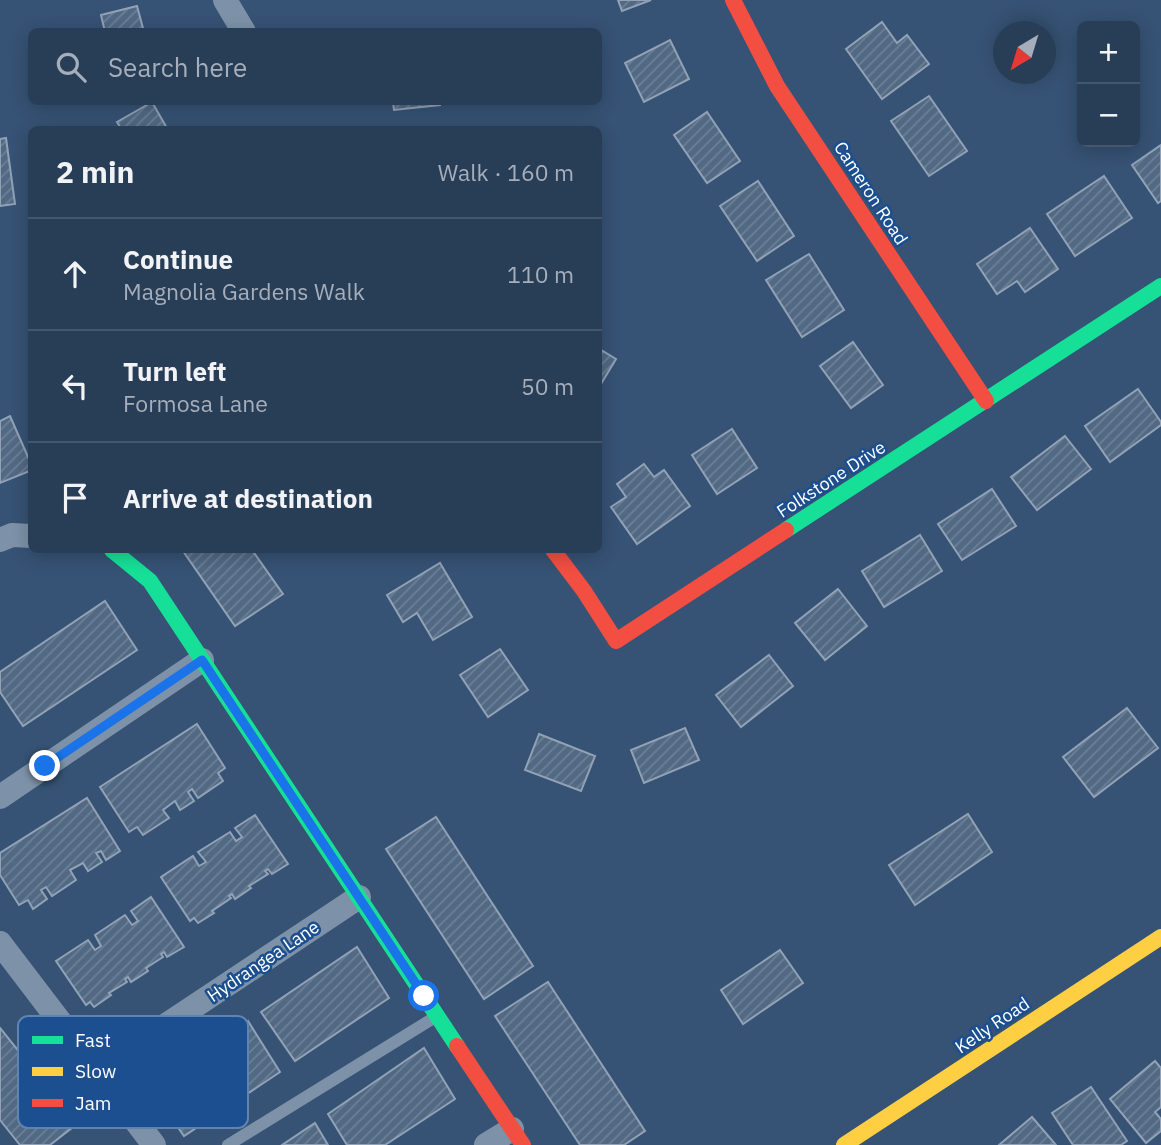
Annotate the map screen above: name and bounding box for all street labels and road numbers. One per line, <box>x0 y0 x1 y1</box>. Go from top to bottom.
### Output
street label: Cameron Road <box>829 137 913 249</box>
street label: Folkstone Drive <box>772 435 890 523</box>
street label: Hydrangea Lane <box>203 915 324 1007</box>
street label: Kelly Road <box>950 992 1034 1058</box>

